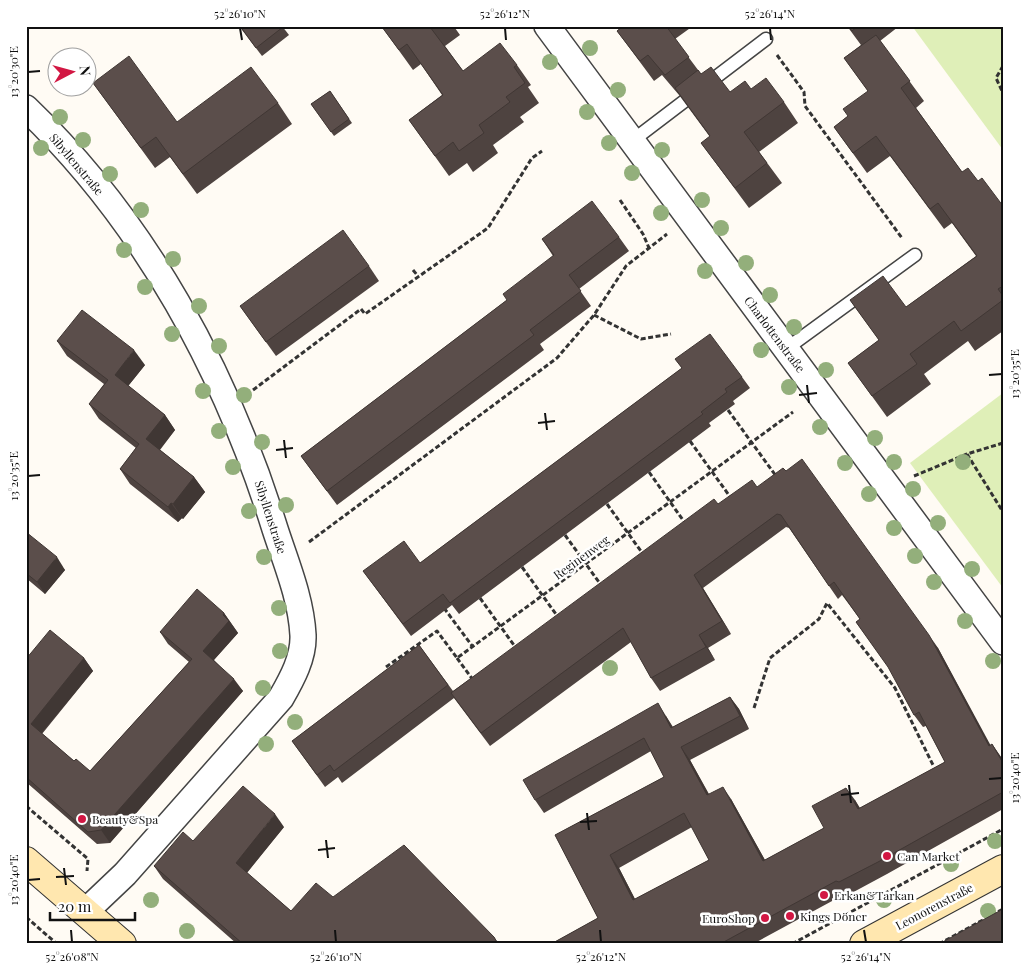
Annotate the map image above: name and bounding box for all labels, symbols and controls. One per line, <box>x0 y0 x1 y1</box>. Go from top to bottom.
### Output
text: 52°26'10"N <box>214 5 266 21</box>
text: 52°26'12"N <box>480 5 531 21</box>
text: 52°26'14"N <box>745 5 796 21</box>
text: 13°20'30"E <box>5 46 21 98</box>
north arrow <box>48 48 98 98</box>
text: N <box>75 65 95 77</box>
street label: Sibyllenstraße <box>46 130 108 198</box>
street label: Charlottenstraße <box>741 293 809 375</box>
text: 13°20'35"E <box>1006 349 1022 399</box>
text: 13°20'35"E <box>5 451 21 501</box>
street label: Sibyllenstraße <box>252 478 290 556</box>
street label: Reginenweg <box>550 531 613 583</box>
text: 13°20'40"E <box>1006 752 1022 804</box>
place label: Beauty&Spa <box>92 811 158 827</box>
marker: Beauty&Spa <box>76 813 88 825</box>
place label: Can Market <box>897 848 960 864</box>
marker: Can Market <box>881 850 893 862</box>
text: 13°20'40"E <box>5 854 21 906</box>
street label: Leonorenstraße <box>892 879 976 933</box>
place label: Erkan&Tarkan <box>834 887 914 903</box>
marker: Erkan&Tarkan <box>818 889 830 901</box>
scale bar <box>50 890 135 922</box>
text: 20 m <box>58 896 92 916</box>
place label: Kings Döner <box>800 908 868 924</box>
place label: EuroShop <box>702 910 755 926</box>
marker: Kings Döner <box>784 910 796 922</box>
marker: EuroShop <box>759 912 771 924</box>
text: 52°26'08"N <box>45 948 99 964</box>
text: 52°26'10"N <box>310 948 362 964</box>
text: 52°26'12"N <box>576 948 627 964</box>
text: 52°26'14"N <box>841 948 892 964</box>

